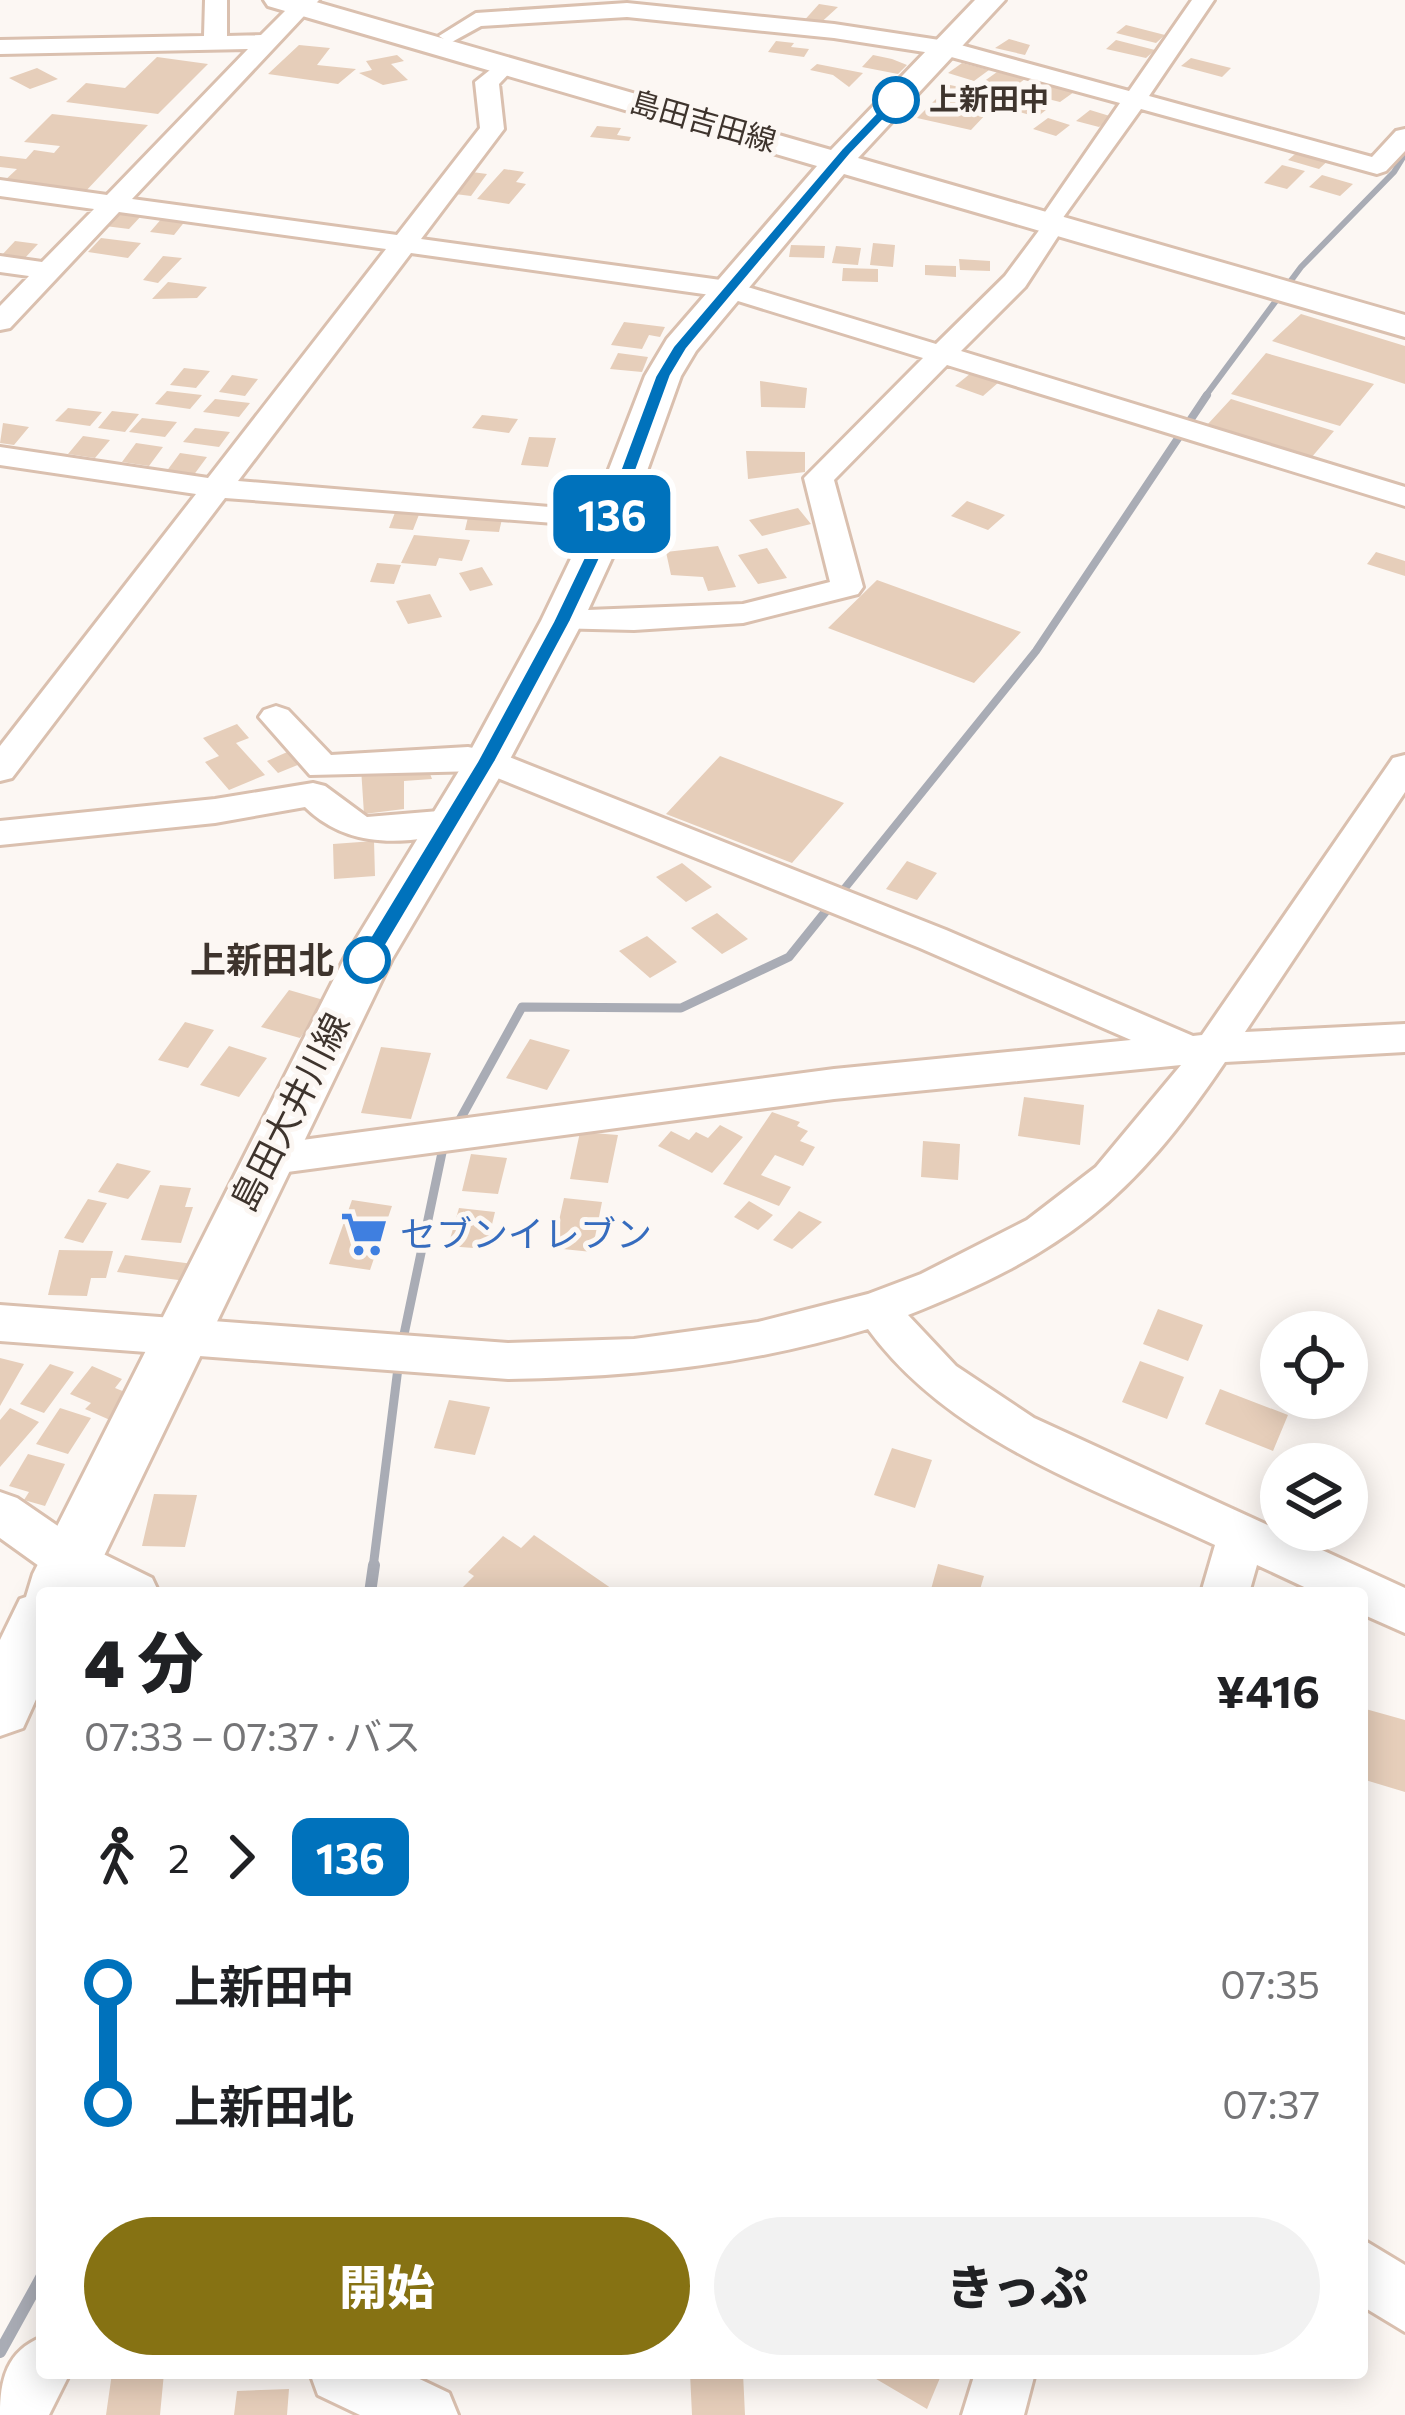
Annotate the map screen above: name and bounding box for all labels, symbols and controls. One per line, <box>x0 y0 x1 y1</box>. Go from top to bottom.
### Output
marker: 上新田中 <box>874 78 918 122</box>
place label: 上新田中 <box>929 79 1049 116</box>
street label: 島田吉田線 <box>626 81 781 158</box>
line badge: 136 <box>543 475 681 553</box>
text: 136 <box>577 488 647 540</box>
place label: 上新田北 <box>190 936 334 980</box>
marker: 上新田北 <box>345 938 389 982</box>
street label: 島田大井川線 <box>220 1005 357 1217</box>
supermarket icon: セブンイレブン <box>339 1209 389 1259</box>
place label: セブンイレブン <box>400 1210 652 1254</box>
map controls <box>1260 1311 1368 1551</box>
button: locate <box>1260 1311 1368 1419</box>
button: layers <box>1260 1443 1368 1551</box>
text: 4 分 <box>84 1620 204 1701</box>
text: ¥416 <box>1216 1662 1320 1717</box>
text: 07:33 – 07:37 · バス <box>84 1711 421 1759</box>
icon: walk <box>84 1824 150 1890</box>
icon: forward <box>208 1824 274 1890</box>
text: 136 <box>316 1831 385 1883</box>
text: 2 <box>168 1833 190 1881</box>
text: 上新田中 <box>174 1957 354 2012</box>
text: 07:35 <box>1220 1959 1320 2007</box>
text: 上新田北 <box>174 2077 354 2132</box>
text: 07:37 <box>1222 2079 1320 2127</box>
button: 開始 <box>84 2217 690 2355</box>
button: きっぷ <box>714 2217 1320 2355</box>

